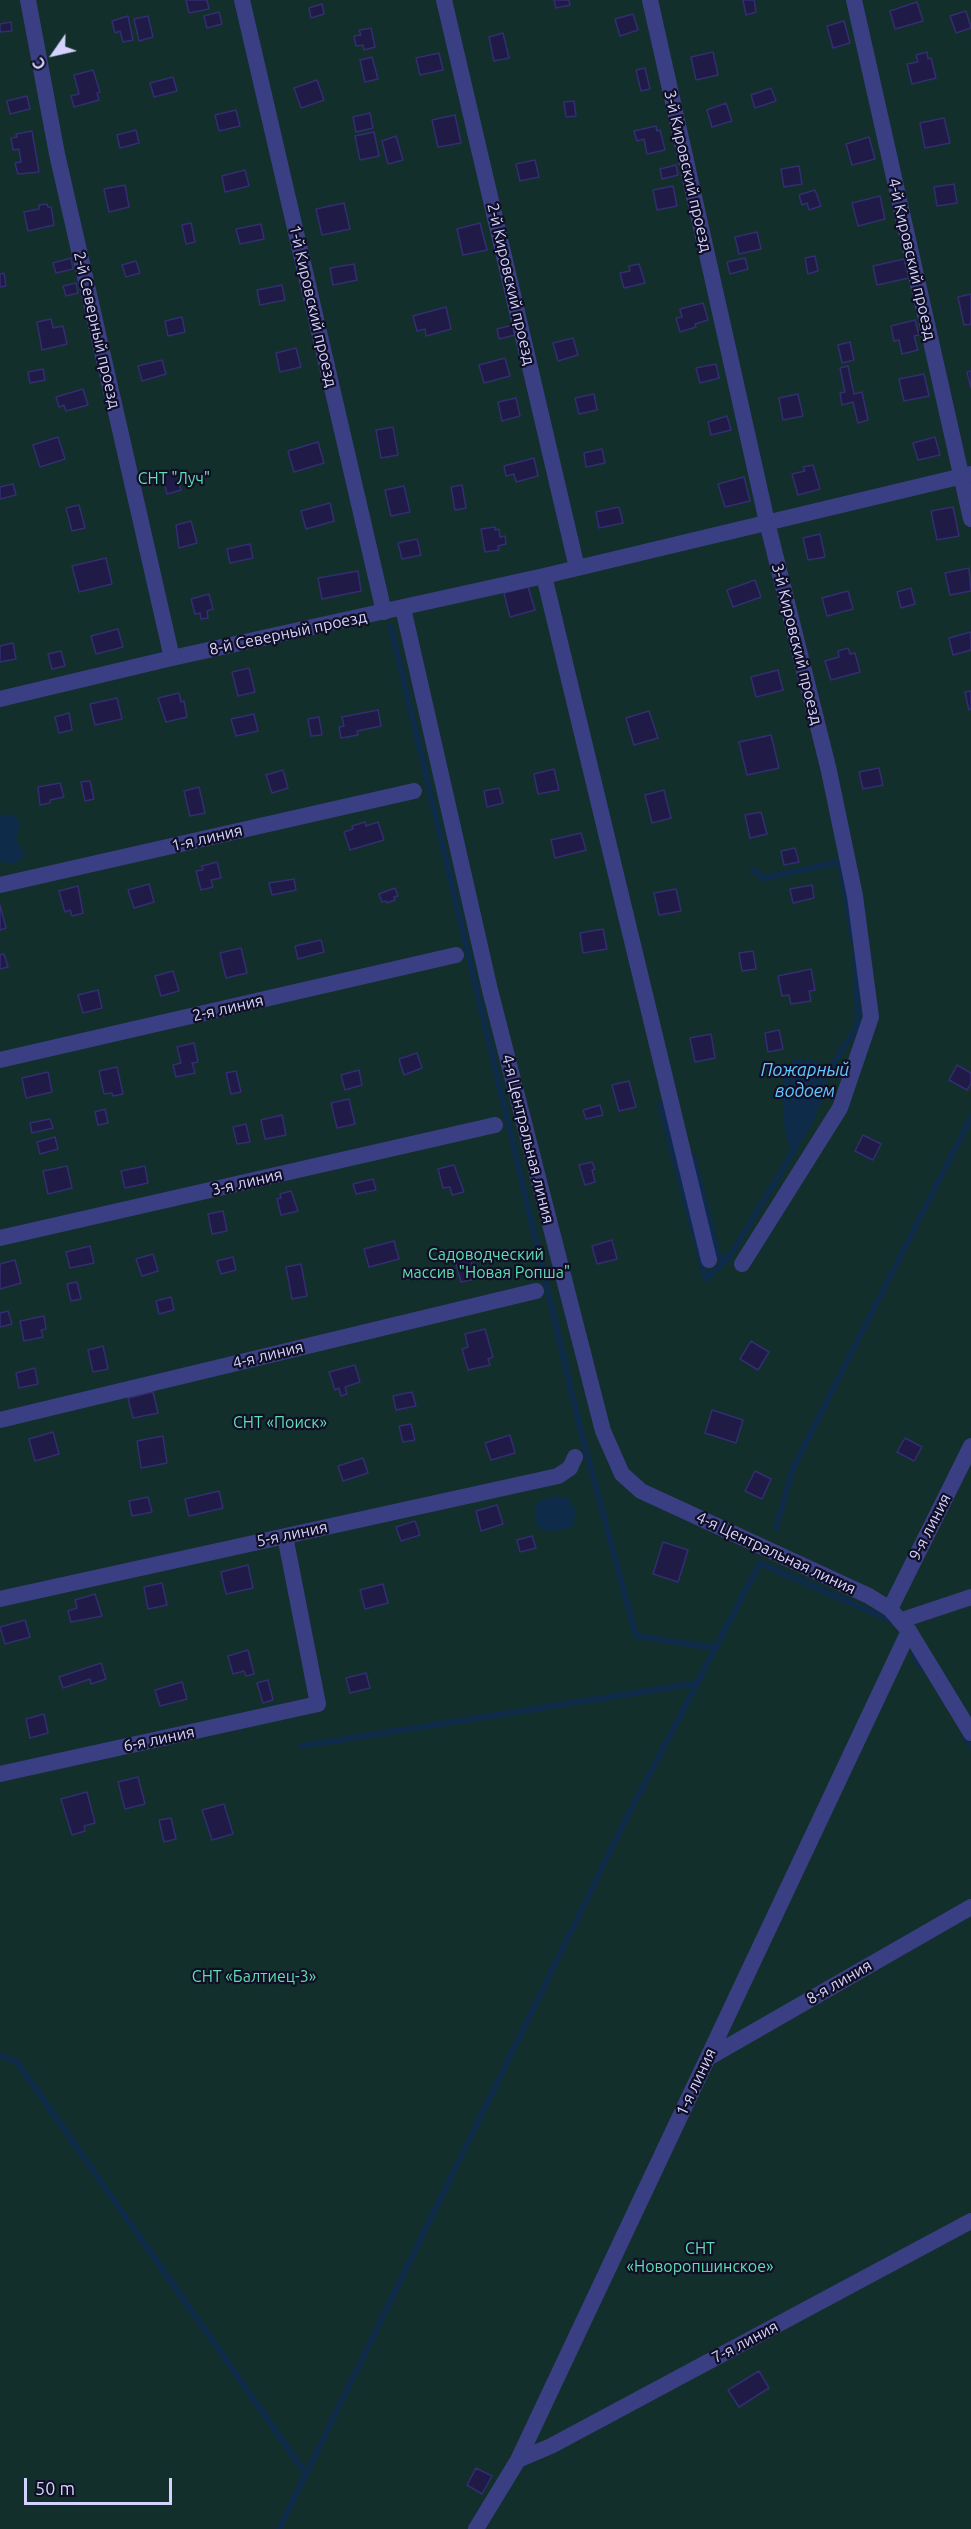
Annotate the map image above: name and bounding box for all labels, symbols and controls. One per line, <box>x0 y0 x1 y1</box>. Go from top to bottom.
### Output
north arrow <box>24 24 84 84</box>
text: С <box>29 55 49 73</box>
street label: 3-й Кировский проезд <box>660 88 716 254</box>
street label: 4-й Кировский проезд <box>884 176 940 342</box>
street label: 2-й Кировский проезд <box>483 201 539 367</box>
street label: 1-й Кировский проезд <box>285 223 341 389</box>
street label: 2-й Северный проезд <box>70 250 124 410</box>
park label: СНТ "Луч" <box>138 469 210 489</box>
street label: 3-й Кировский проезд <box>768 561 826 727</box>
street label: 8-й Северный проезд <box>207 607 369 659</box>
street label: 1-я линия <box>170 821 244 855</box>
street label: 2-я линия <box>191 991 265 1025</box>
street label: 4-я Центральная линия <box>498 1052 558 1226</box>
water label: Пожарный водоем <box>761 1059 849 1102</box>
street label: 3-я линия <box>210 1165 284 1199</box>
park label: Садоводческий массив "Новая Ропша" <box>402 1245 570 1283</box>
street label: 4-я линия <box>231 1337 305 1373</box>
park label: СНТ «Поиск» <box>233 1413 327 1433</box>
street label: 9-я линия <box>905 1490 955 1564</box>
street label: 4-я Центральная линия <box>693 1508 859 1598</box>
street label: 5-я линия <box>255 1517 329 1551</box>
street label: 6-я линия <box>122 1722 196 1756</box>
street label: 8-я линия <box>803 1956 875 2008</box>
park label: СНТ «Балтиец-3» <box>192 1967 316 1987</box>
street label: 1-я линия <box>672 2045 720 2119</box>
park label: СНТ «Новоропшинское» <box>627 2239 773 2277</box>
street label: 7-я линия <box>709 2317 781 2367</box>
scale bar <box>27 2466 176 2504</box>
text: 50 m <box>35 2478 75 2498</box>

